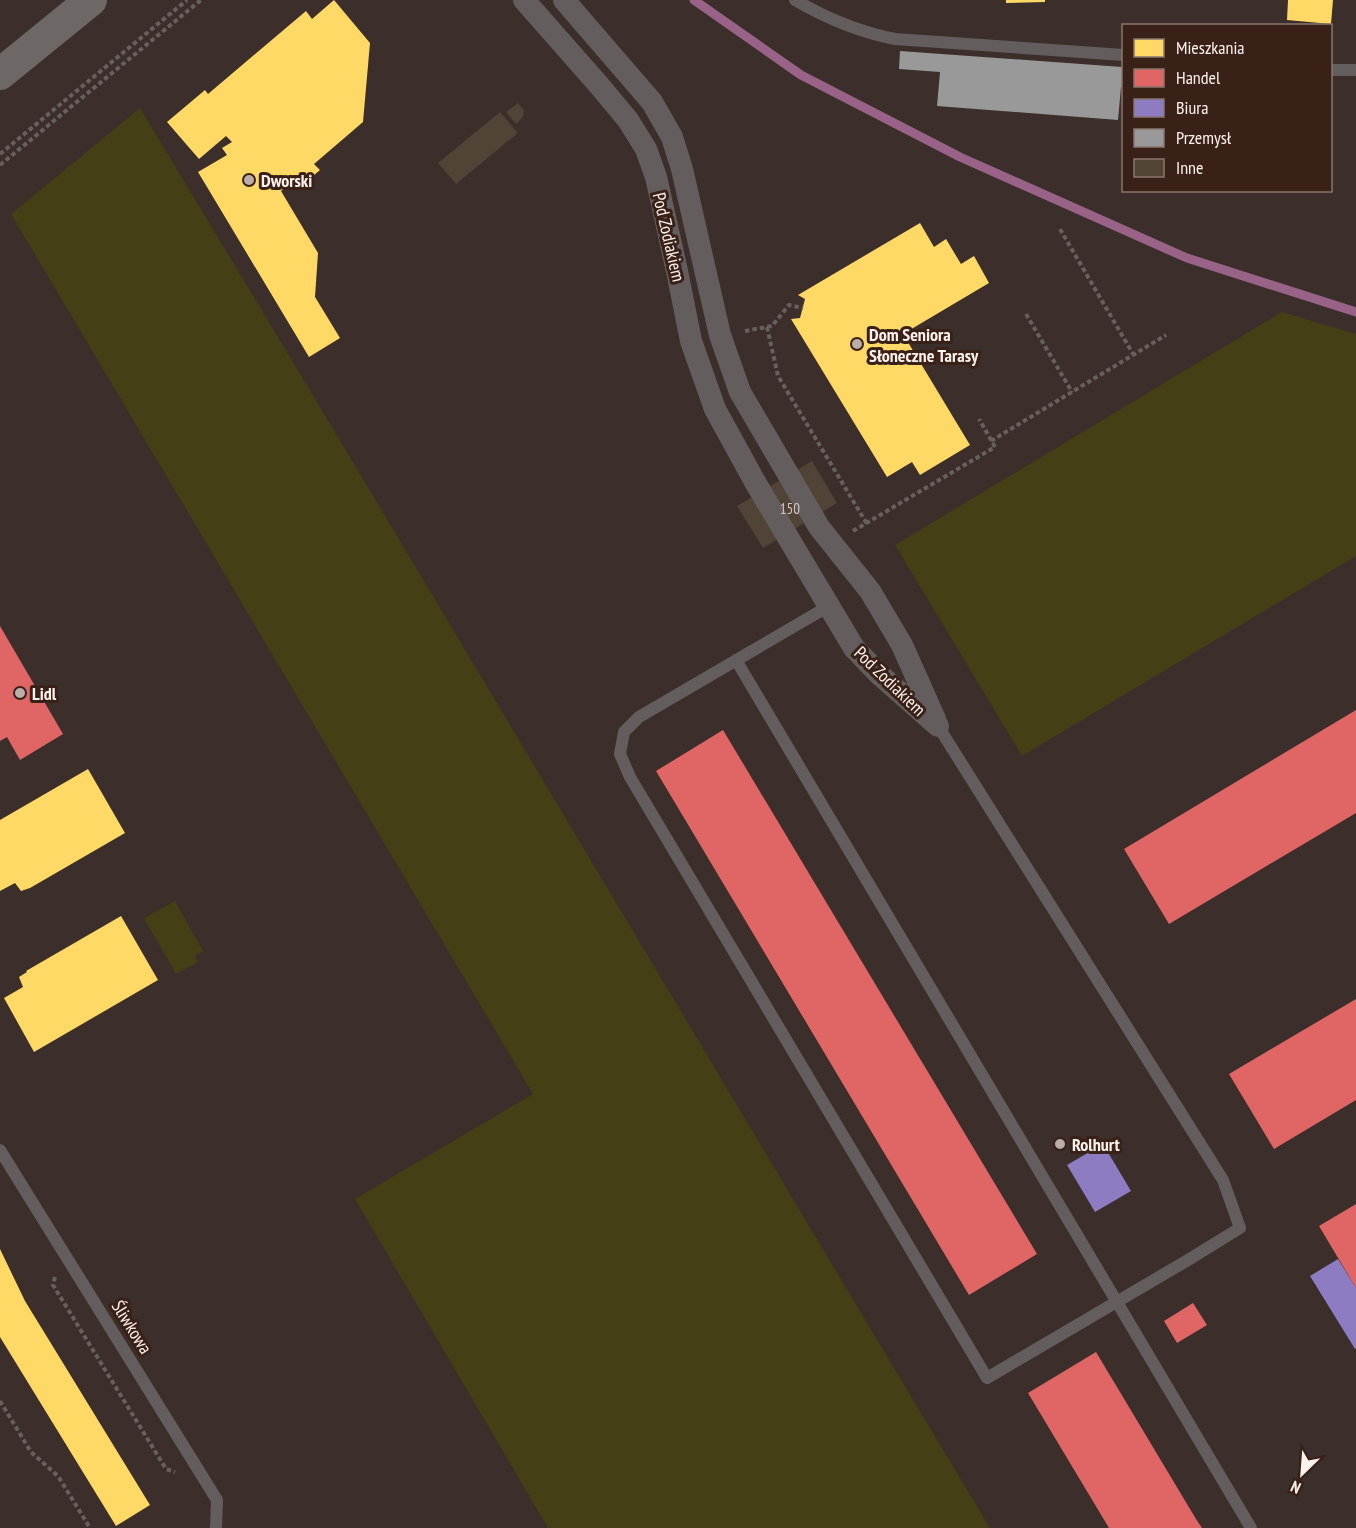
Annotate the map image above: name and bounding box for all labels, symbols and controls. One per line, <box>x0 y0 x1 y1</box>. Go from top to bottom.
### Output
legend <box>1122 24 1332 192</box>
text: Mieszkania <box>1176 36 1245 59</box>
text: Handel <box>1176 66 1221 89</box>
text: Biura <box>1176 96 1208 119</box>
text: Przemysł <box>1176 126 1232 149</box>
text: Inne <box>1176 156 1203 179</box>
place label: Dworski <box>261 169 312 192</box>
marker: Dworski <box>242 173 256 187</box>
street label: Pod Zodiakiem <box>648 190 690 284</box>
place label: Dom Seniora Słoneczne Tarasy <box>869 323 979 367</box>
marker: Dom Seniora Słoneczne Tarasy <box>850 337 864 351</box>
house number: 150 <box>780 499 800 518</box>
street label: Pod Zodiakiem <box>849 641 931 721</box>
place label: Lidl <box>32 682 57 705</box>
marker: Lidl <box>13 686 27 700</box>
place label: Rolhurt <box>1072 1133 1121 1156</box>
marker: Rolhurt <box>1053 1137 1067 1151</box>
street label: Śliwkowa <box>107 1296 157 1358</box>
north arrow <box>1272 1444 1332 1504</box>
text: N <box>1288 1477 1304 1498</box>

